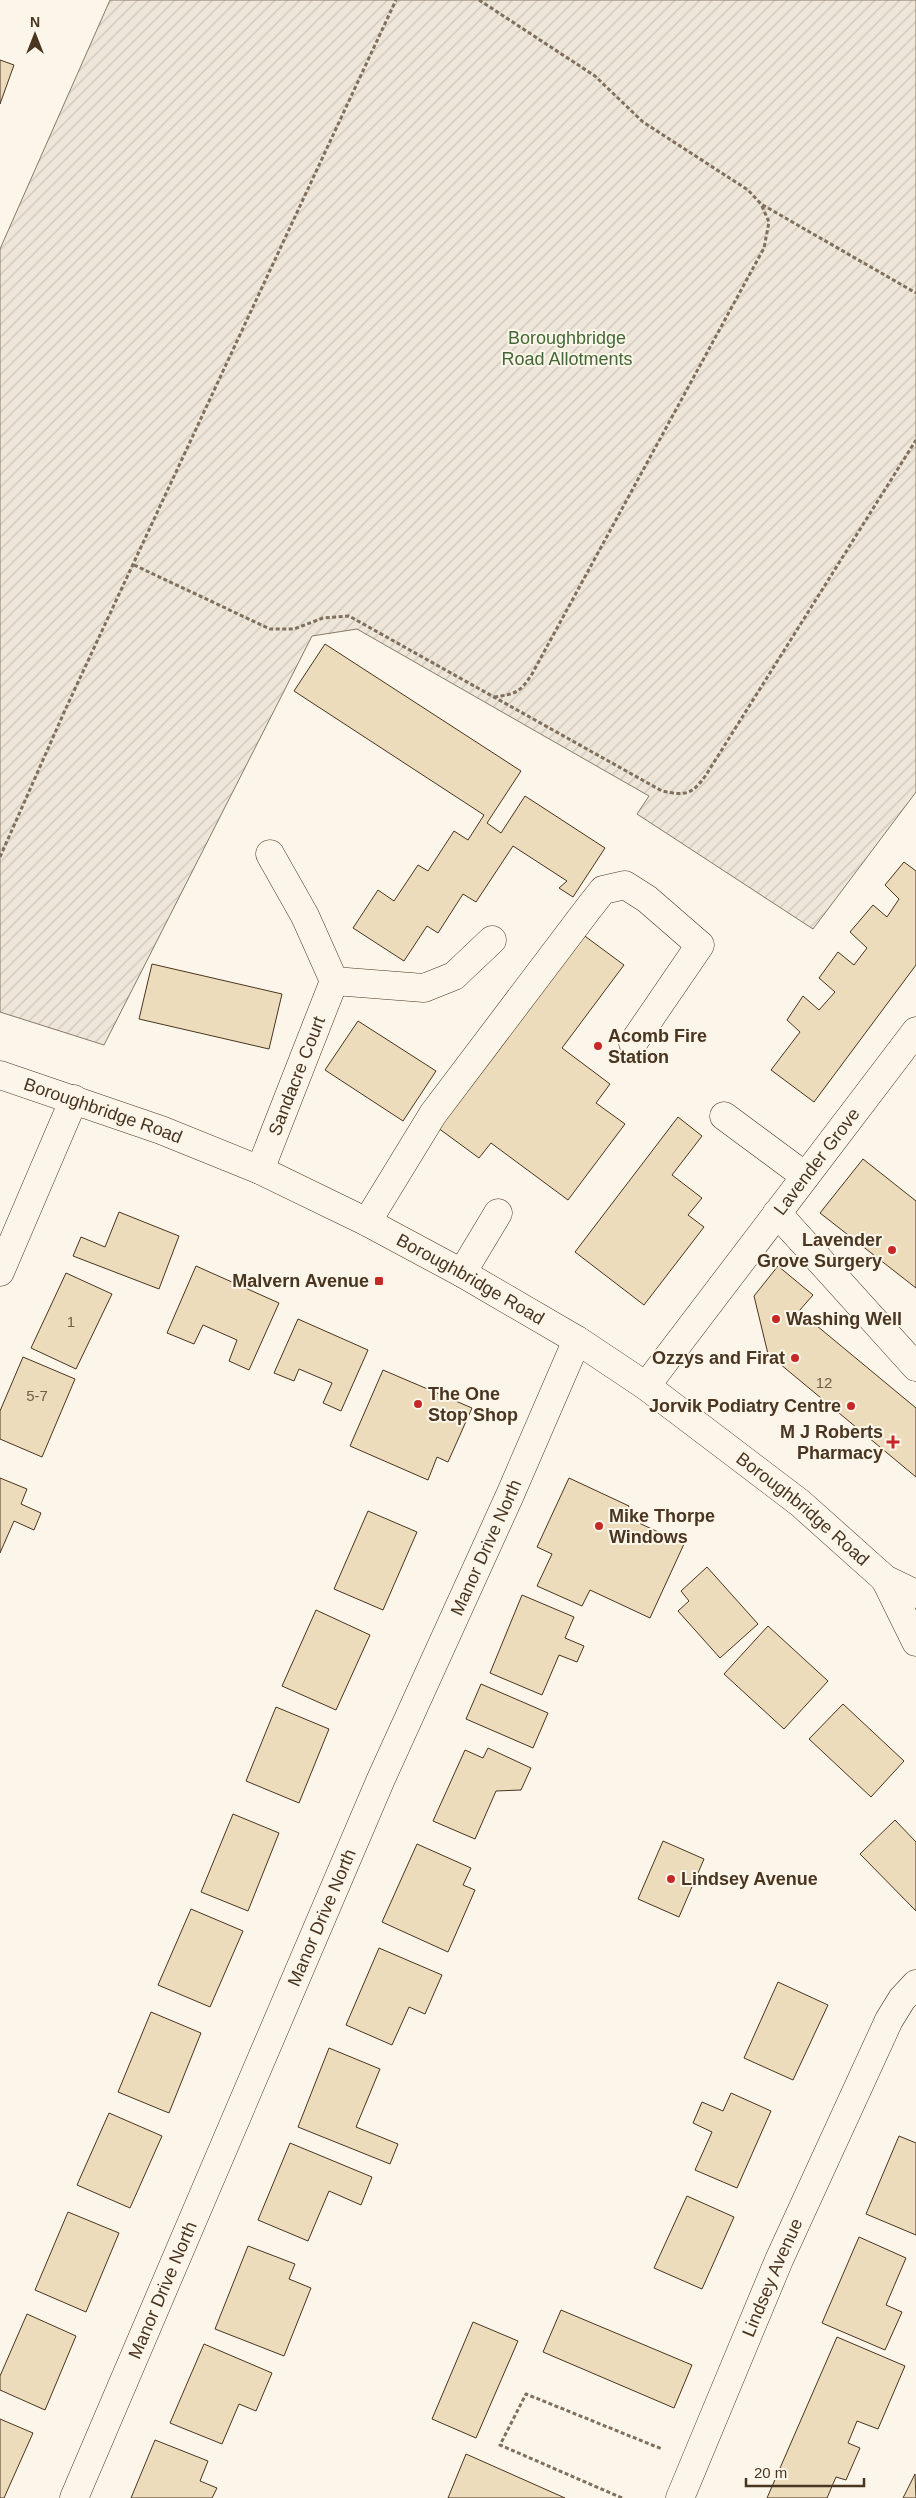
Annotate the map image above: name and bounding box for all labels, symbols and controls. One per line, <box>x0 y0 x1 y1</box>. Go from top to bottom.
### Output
north arrow <box>10 10 60 60</box>
text: N <box>30 14 40 30</box>
park label: Boroughbridge Road Allotments <box>501 328 633 369</box>
street label: Sandacre Court <box>265 1014 329 1138</box>
place label: Acomb Fire Station <box>608 1026 707 1067</box>
marker: Acomb Fire Station <box>592 1040 604 1052</box>
street label: Boroughbridge Road <box>21 1074 185 1148</box>
street label: Lavender Grove <box>770 1104 864 1219</box>
street label: Boroughbridge Road <box>393 1230 548 1329</box>
place label: Lavender Grove Surgery <box>757 1230 882 1271</box>
marker: Lavender Grove Surgery <box>886 1244 898 1256</box>
place label: Malvern Avenue <box>232 1271 369 1291</box>
marker: Malvern Avenue <box>373 1275 385 1287</box>
place label: Washing Well <box>786 1309 902 1329</box>
house number: 1 <box>67 1313 75 1330</box>
marker: Washing Well <box>770 1313 782 1325</box>
place label: Ozzys and Firat <box>652 1348 785 1368</box>
marker: Ozzys and Firat <box>789 1352 801 1364</box>
house number: 12 <box>816 1374 832 1391</box>
place label: The One Stop Shop <box>428 1384 518 1425</box>
house number: 5-7 <box>26 1387 48 1404</box>
place label: Jorvik Podiatry Centre <box>649 1396 841 1416</box>
marker: The One Stop Shop <box>412 1398 424 1410</box>
marker: Jorvik Podiatry Centre <box>845 1400 857 1412</box>
place label: M J Roberts Pharmacy <box>780 1422 883 1463</box>
marker: M J Roberts Pharmacy <box>887 1436 899 1448</box>
street label: Boroughbridge Road <box>732 1448 873 1570</box>
street label: Manor Drive North <box>447 1476 525 1619</box>
place label: Mike Thorpe Windows <box>609 1506 715 1547</box>
marker: Mike Thorpe Windows <box>593 1520 605 1532</box>
street label: Manor Drive North <box>284 1846 360 1989</box>
place label: Lindsey Avenue <box>681 1869 818 1889</box>
marker: Lindsey Avenue <box>665 1873 677 1885</box>
street label: Lindsey Avenue <box>738 2215 807 2340</box>
street label: Manor Drive North <box>125 2219 201 2362</box>
scale bar <box>746 2456 864 2488</box>
text: 20 m <box>754 2464 787 2481</box>

